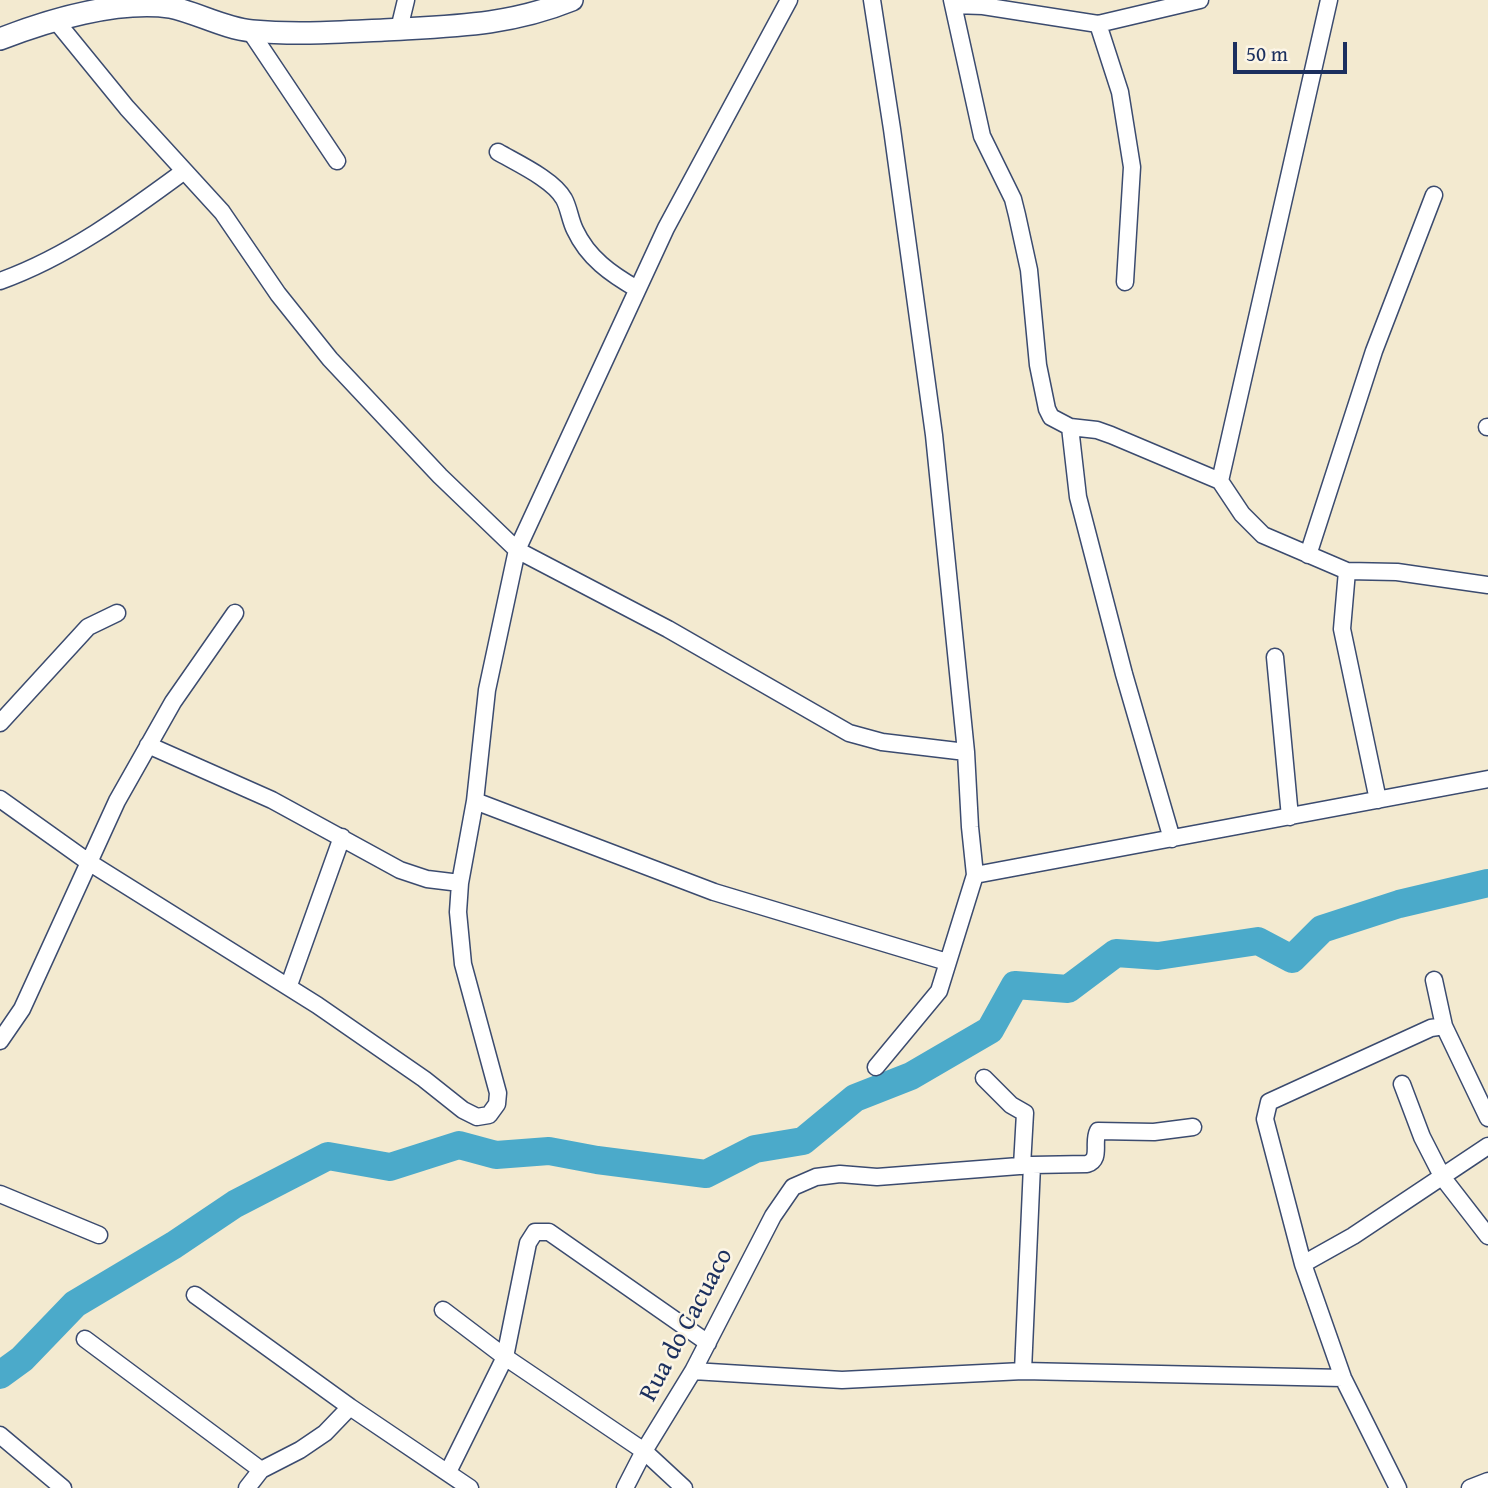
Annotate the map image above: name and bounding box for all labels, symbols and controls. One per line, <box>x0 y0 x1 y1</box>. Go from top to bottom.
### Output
scale bar <box>1236 28 1350 72</box>
text: 50 m <box>1246 38 1288 69</box>
street label: Rua do Cacuaco <box>634 1243 740 1407</box>

